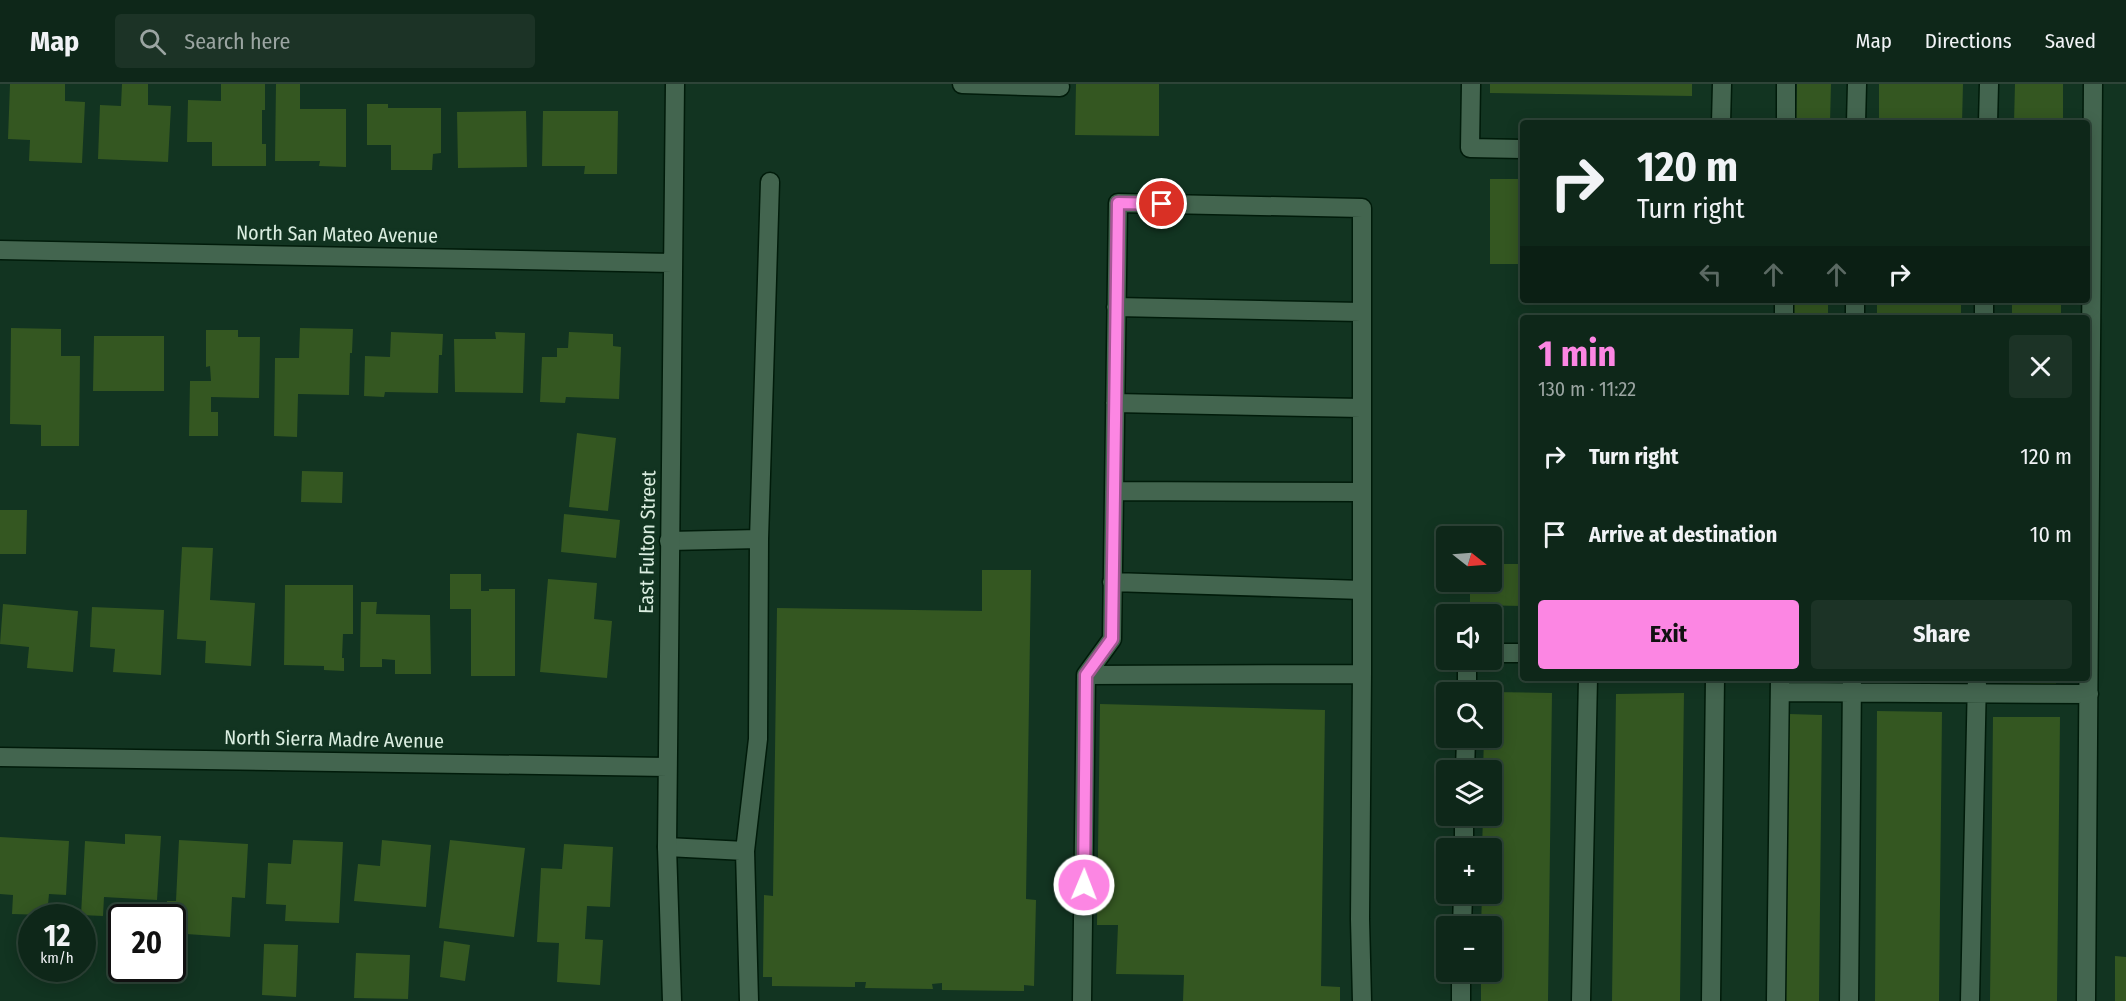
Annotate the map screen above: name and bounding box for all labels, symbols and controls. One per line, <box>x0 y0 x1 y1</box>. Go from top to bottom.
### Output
search box <box>115 14 535 68</box>
text: Map <box>30 25 79 58</box>
icon: search <box>136 25 169 58</box>
text: Search here <box>184 28 290 55</box>
text: Map <box>1855 28 1892 54</box>
text: Directions <box>1925 28 2012 54</box>
text: Saved <box>2045 28 2096 54</box>
text: 120 m <box>1637 142 1738 192</box>
icon: right <box>1538 144 1616 222</box>
pin <box>1136 178 1187 229</box>
icon: arrive <box>1145 187 1178 220</box>
text: Turn right <box>1637 193 1745 225</box>
street label: North San Mateo Avenue <box>236 220 438 248</box>
icon: left <box>1694 258 1727 291</box>
icon: ahead <box>1757 258 1790 291</box>
icon: ahead <box>1820 258 1853 291</box>
icon: right <box>1883 258 1916 291</box>
text: 1 min <box>1538 332 1616 376</box>
button: close <box>2009 335 2072 398</box>
text: 130 m · 11:22 <box>1538 377 1636 401</box>
icon: right <box>1538 440 1571 473</box>
text: Turn right <box>1589 443 1678 470</box>
text: 120 m <box>2020 443 2072 470</box>
street label: East Fulton Street <box>634 470 660 614</box>
icon: arrive <box>1538 518 1571 551</box>
text: Arrive at destination <box>1589 521 1777 548</box>
text: 10 m <box>2030 521 2072 548</box>
north arrow <box>1436 526 1502 592</box>
map controls <box>1436 526 1502 982</box>
button: Exit <box>1538 600 1799 669</box>
button: Share <box>1811 600 2072 669</box>
button: sound <box>1436 604 1502 670</box>
button: search <box>1436 682 1502 748</box>
street label: North Sierra Madre Avenue <box>224 725 444 753</box>
button: layers <box>1436 760 1502 826</box>
button: + <box>1436 838 1502 904</box>
position arrow <box>1052 853 1116 917</box>
speed limit sign: 20 <box>108 904 186 982</box>
button: − <box>1436 916 1502 982</box>
text: 12 <box>44 918 70 954</box>
text: km/h <box>40 949 74 967</box>

